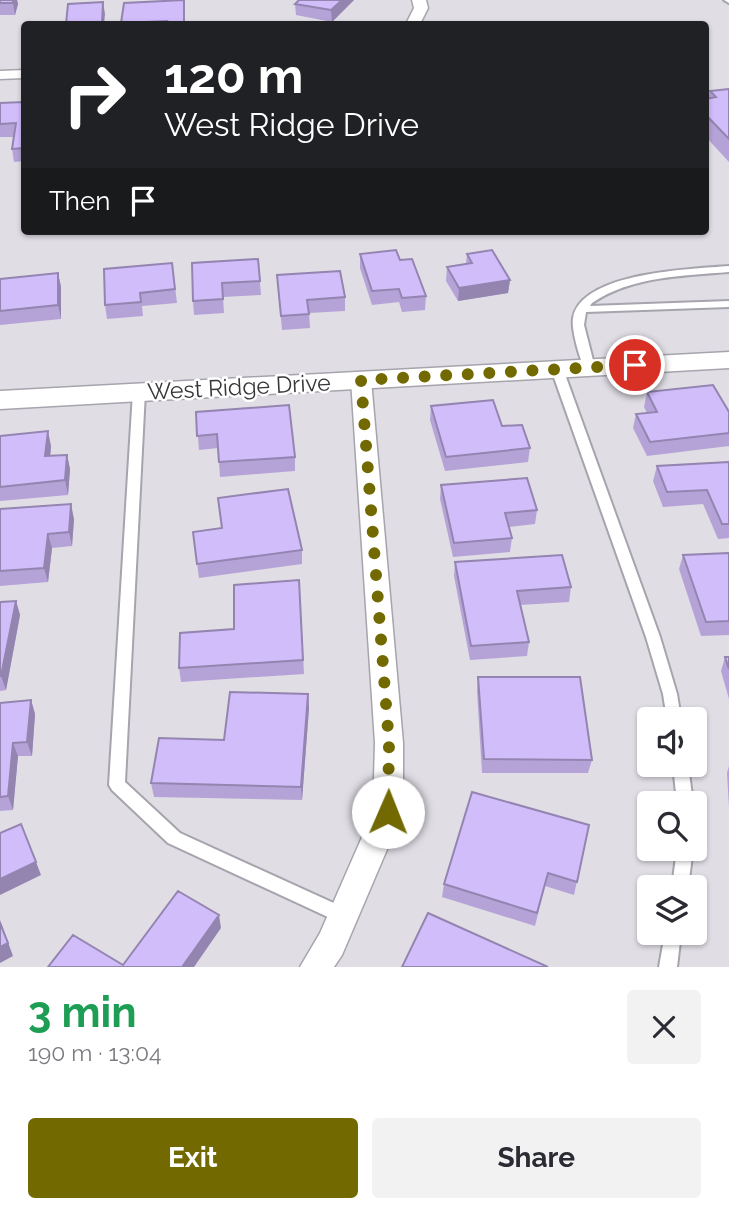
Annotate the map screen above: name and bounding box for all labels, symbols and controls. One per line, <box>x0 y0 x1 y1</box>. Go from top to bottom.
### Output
text: 120 m <box>164 47 303 104</box>
icon: right <box>49 49 140 140</box>
text: West Ridge Drive <box>164 106 419 143</box>
icon: arrive <box>124 182 162 220</box>
text: Then <box>49 186 110 216</box>
pin <box>605 335 665 395</box>
icon: arrive <box>616 346 654 384</box>
street label: West Ridge Drive <box>147 368 331 405</box>
map controls <box>637 707 707 945</box>
button: sound <box>637 707 707 777</box>
position arrow <box>351 775 425 849</box>
button: search <box>637 791 707 861</box>
button: layers <box>637 875 707 945</box>
text: 3 min <box>28 988 137 1037</box>
button: close <box>627 990 701 1064</box>
text: 190 m · 13:04 <box>28 1039 162 1066</box>
button: Exit <box>28 1118 358 1198</box>
button: Share <box>372 1118 701 1198</box>

